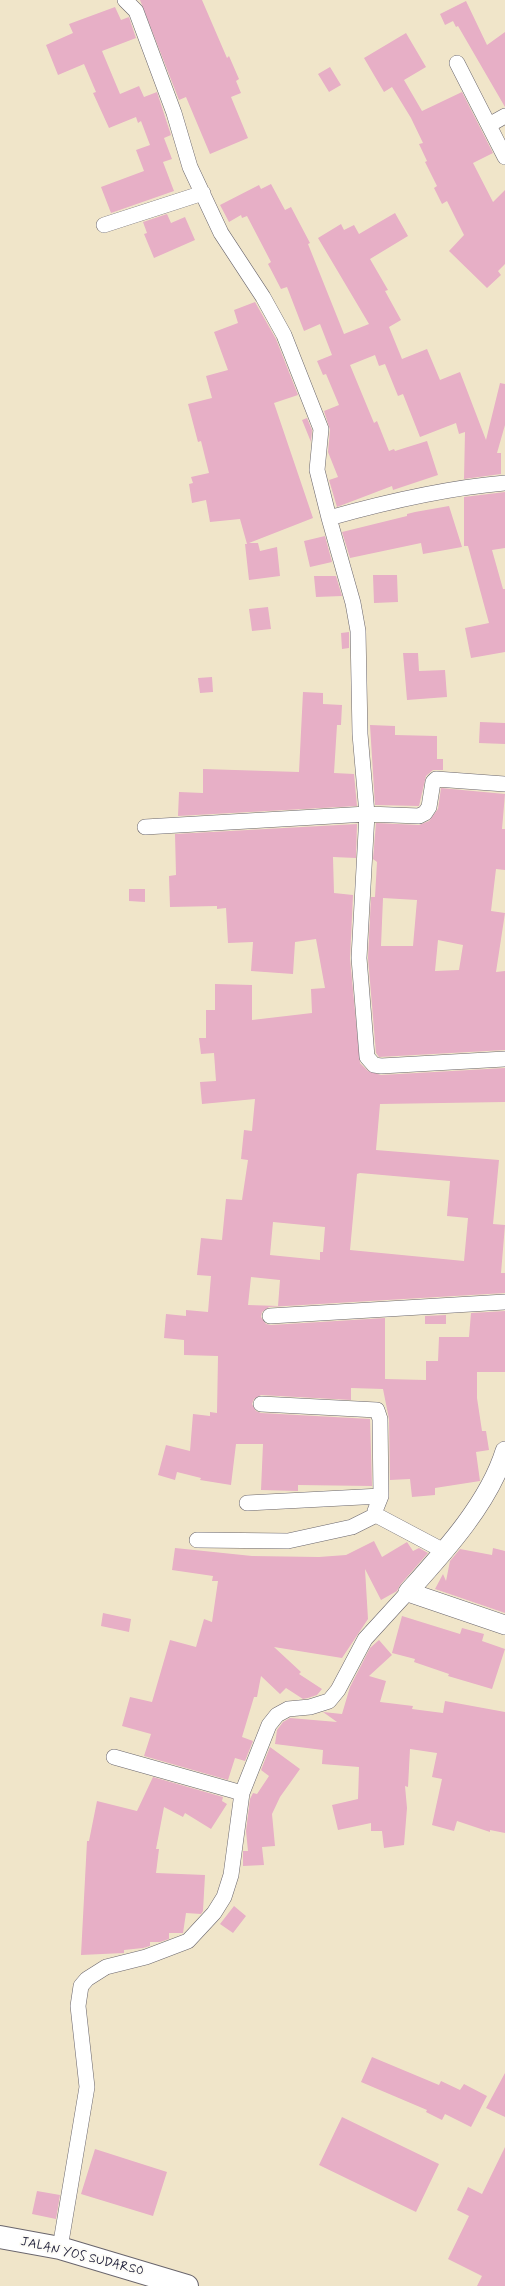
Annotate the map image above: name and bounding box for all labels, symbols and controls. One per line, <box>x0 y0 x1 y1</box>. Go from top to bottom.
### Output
street label: JALAN YOS SUDARSO <box>19 2234 145 2280</box>

